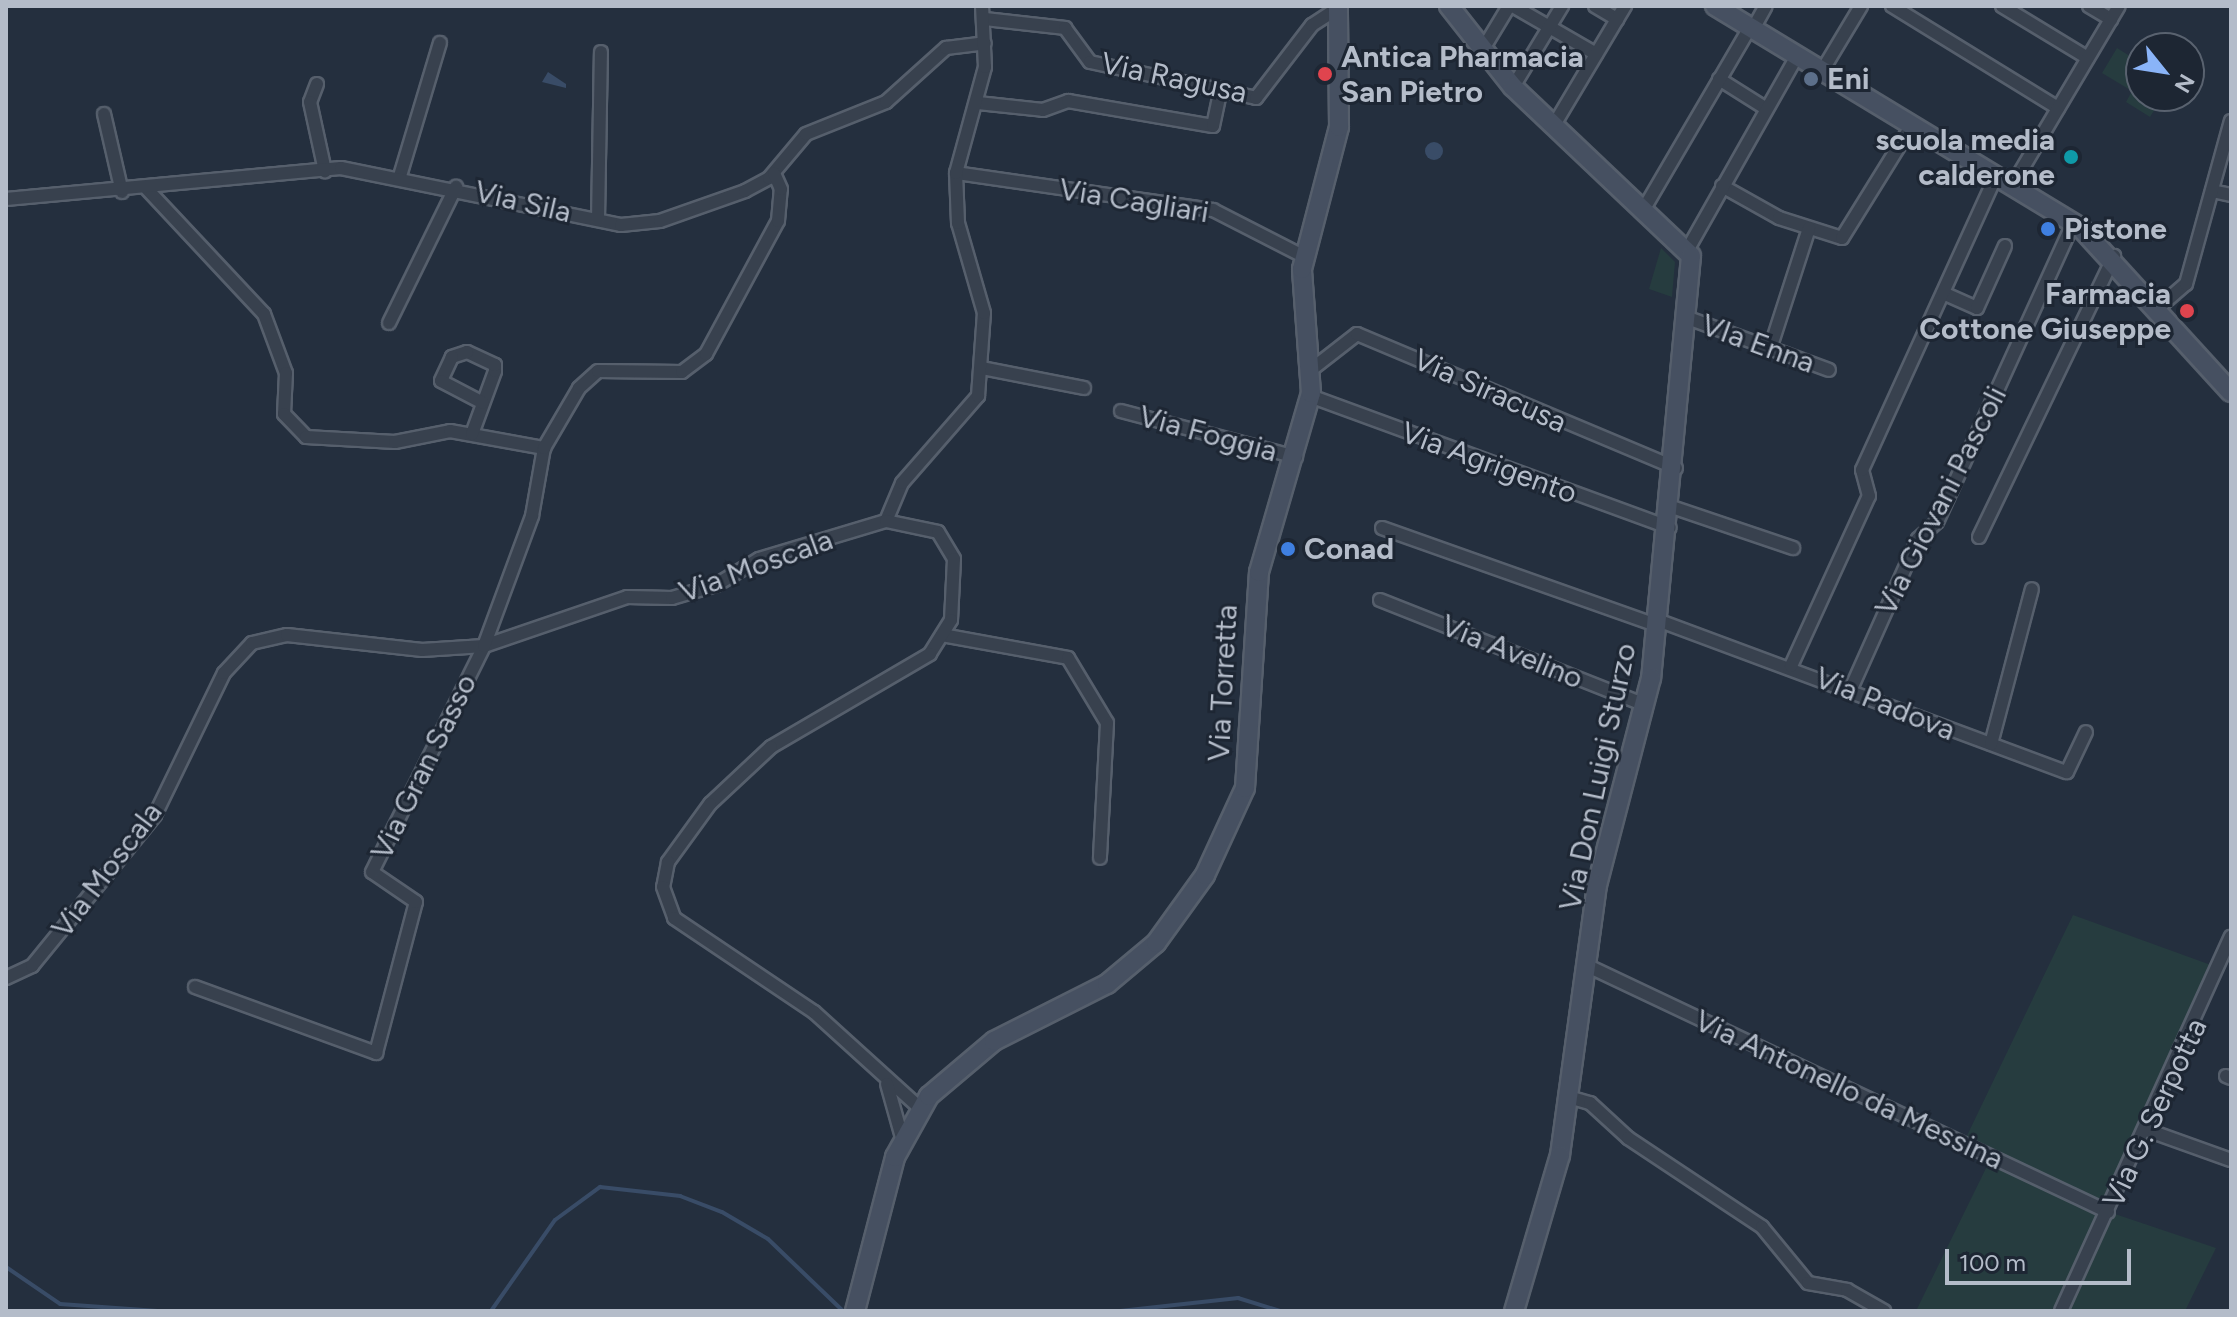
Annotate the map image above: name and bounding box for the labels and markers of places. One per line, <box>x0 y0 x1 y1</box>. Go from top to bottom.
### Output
place label: Antica Pharmacia San Pietro <box>1341 39 1584 110</box>
place label: Eni <box>1827 61 1870 97</box>
marker: Antica Pharmacia San Pietro <box>1316 65 1334 83</box>
marker: Eni <box>1802 70 1820 88</box>
place label: scuola media calderone <box>1875 122 2055 192</box>
marker: scuola media calderone <box>2062 148 2080 166</box>
place label: Pistone <box>2064 211 2167 247</box>
marker: Pistone <box>2039 220 2057 238</box>
place label: Farmacia Cottone Giuseppe <box>1919 276 2171 346</box>
marker: Farmacia Cottone Giuseppe <box>2178 302 2196 320</box>
place label: Conad <box>1304 531 1394 567</box>
marker: Conad <box>1279 540 1297 558</box>

